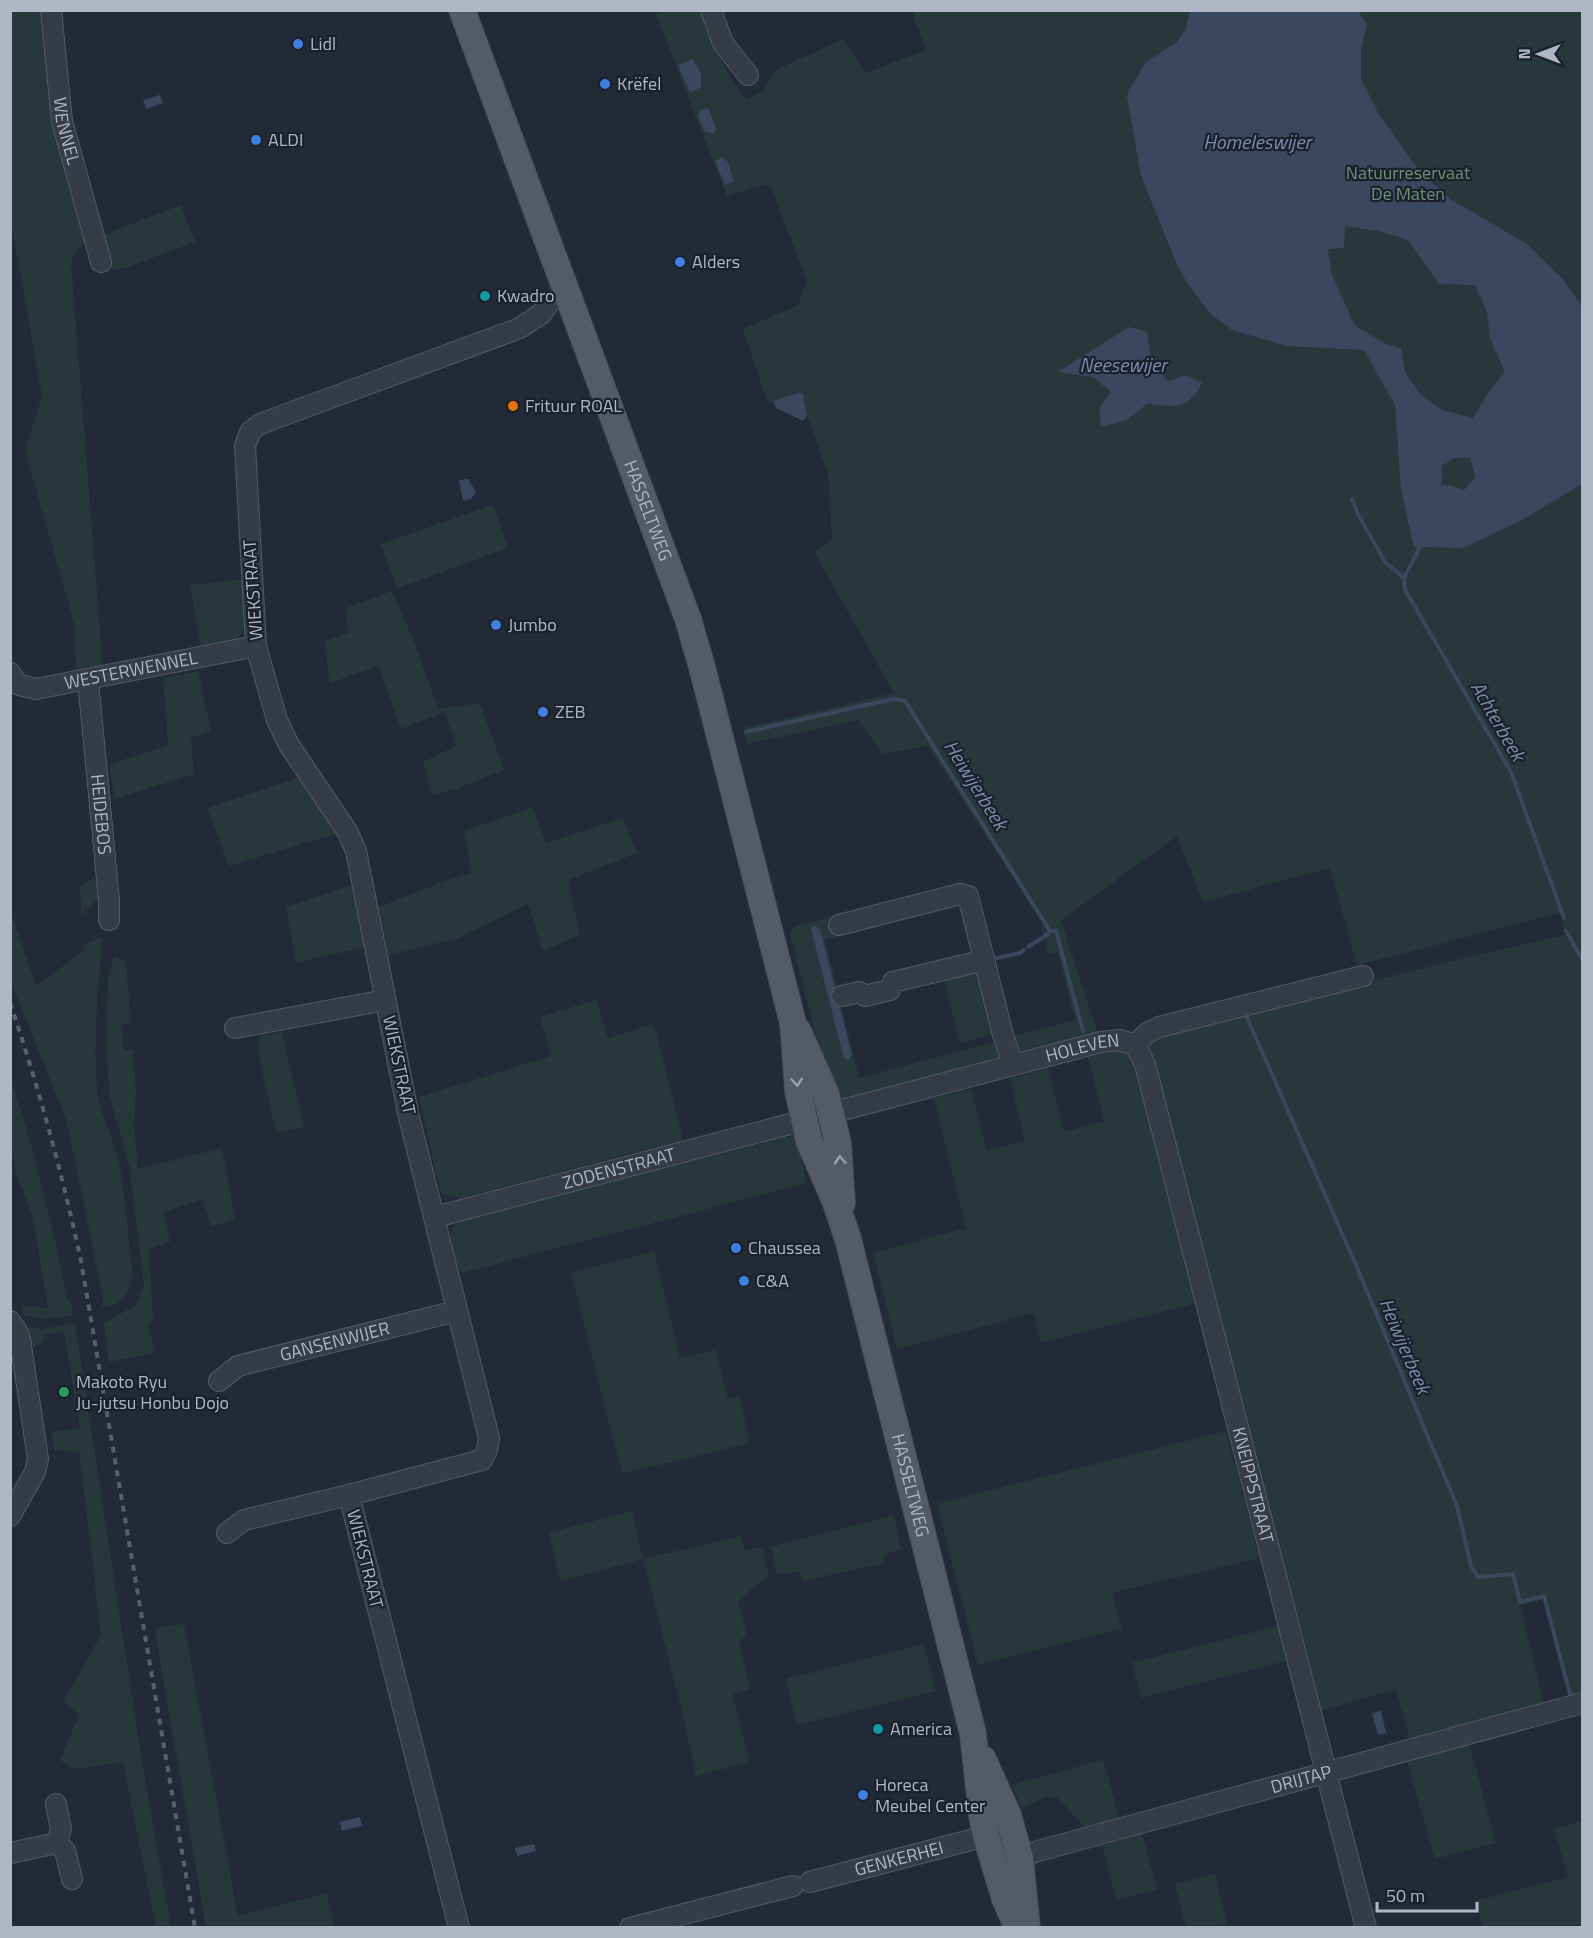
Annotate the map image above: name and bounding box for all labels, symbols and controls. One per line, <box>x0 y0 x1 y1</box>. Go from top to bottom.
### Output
north arrow <box>1509 24 1569 84</box>
place label: Lidl <box>310 30 336 57</box>
marker: Lidl <box>291 37 305 51</box>
text: N <box>1512 48 1536 60</box>
place label: Krëfel <box>617 70 661 97</box>
marker: Krëfel <box>598 77 612 91</box>
street label: WENNEL <box>47 96 88 168</box>
place label: ALDI <box>268 126 303 153</box>
water label: Homeleswijer <box>1203 126 1313 157</box>
marker: ALDI <box>249 133 263 147</box>
park label: Natuurreservaat De Maten <box>1346 159 1471 207</box>
place label: Alders <box>692 248 740 275</box>
marker: Alders <box>673 255 687 269</box>
place label: Kwadro <box>497 282 555 309</box>
marker: Kwadro <box>478 289 492 303</box>
water label: Neesewijer <box>1079 349 1169 380</box>
place label: Frituur ROAL <box>525 392 622 419</box>
marker: Frituur ROAL <box>506 399 520 413</box>
street label: HASSELTWEG <box>617 456 679 565</box>
street label: WIEKSTRAAT <box>235 538 269 641</box>
place label: Jumbo <box>508 611 557 638</box>
marker: Jumbo <box>489 618 503 632</box>
street label: WESTERWENNEL <box>62 644 200 696</box>
water label: Achterbeek <box>1463 675 1535 769</box>
place label: ZEB <box>555 698 586 725</box>
marker: ZEB <box>536 705 550 719</box>
water label: Heiwijerbeek <box>936 733 1018 838</box>
street label: HEIDEBOS <box>84 773 119 856</box>
street label: WIEKSTRAAT <box>376 1013 423 1118</box>
street label: HOLEVEN <box>1042 1026 1121 1069</box>
one-way arrow <box>790 1077 803 1086</box>
street label: ZODENSTRAAT <box>559 1140 678 1196</box>
one-way arrow <box>833 1156 846 1165</box>
place label: Chaussea <box>748 1234 821 1261</box>
marker: Chaussea <box>729 1241 743 1255</box>
place label: C&A <box>756 1267 789 1294</box>
marker: C&A <box>737 1274 751 1288</box>
water label: Heiwijerbeek <box>1371 1293 1440 1401</box>
street label: GANSENWIJER <box>277 1314 392 1368</box>
place label: Makoto Ryu Ju-jutsu Honbu Dojo <box>76 1368 229 1416</box>
marker: Makoto Ryu Ju-jutsu Honbu Dojo <box>57 1385 71 1399</box>
street label: KNEIPPSTRAAT <box>1225 1424 1281 1546</box>
street label: HASSELTWEG <box>885 1431 937 1540</box>
street label: WIEKSTRAAT <box>340 1507 391 1612</box>
place label: America <box>890 1715 952 1742</box>
marker: America <box>871 1722 885 1736</box>
street label: DRIJTAP <box>1267 1758 1335 1800</box>
place label: Horeca Meubel Center <box>875 1771 985 1819</box>
marker: Horeca Meubel Center <box>856 1788 870 1802</box>
street label: GENKERHEI <box>851 1834 946 1883</box>
scale bar <box>1377 1875 1478 1913</box>
text: 50 m <box>1386 1882 1425 1909</box>

